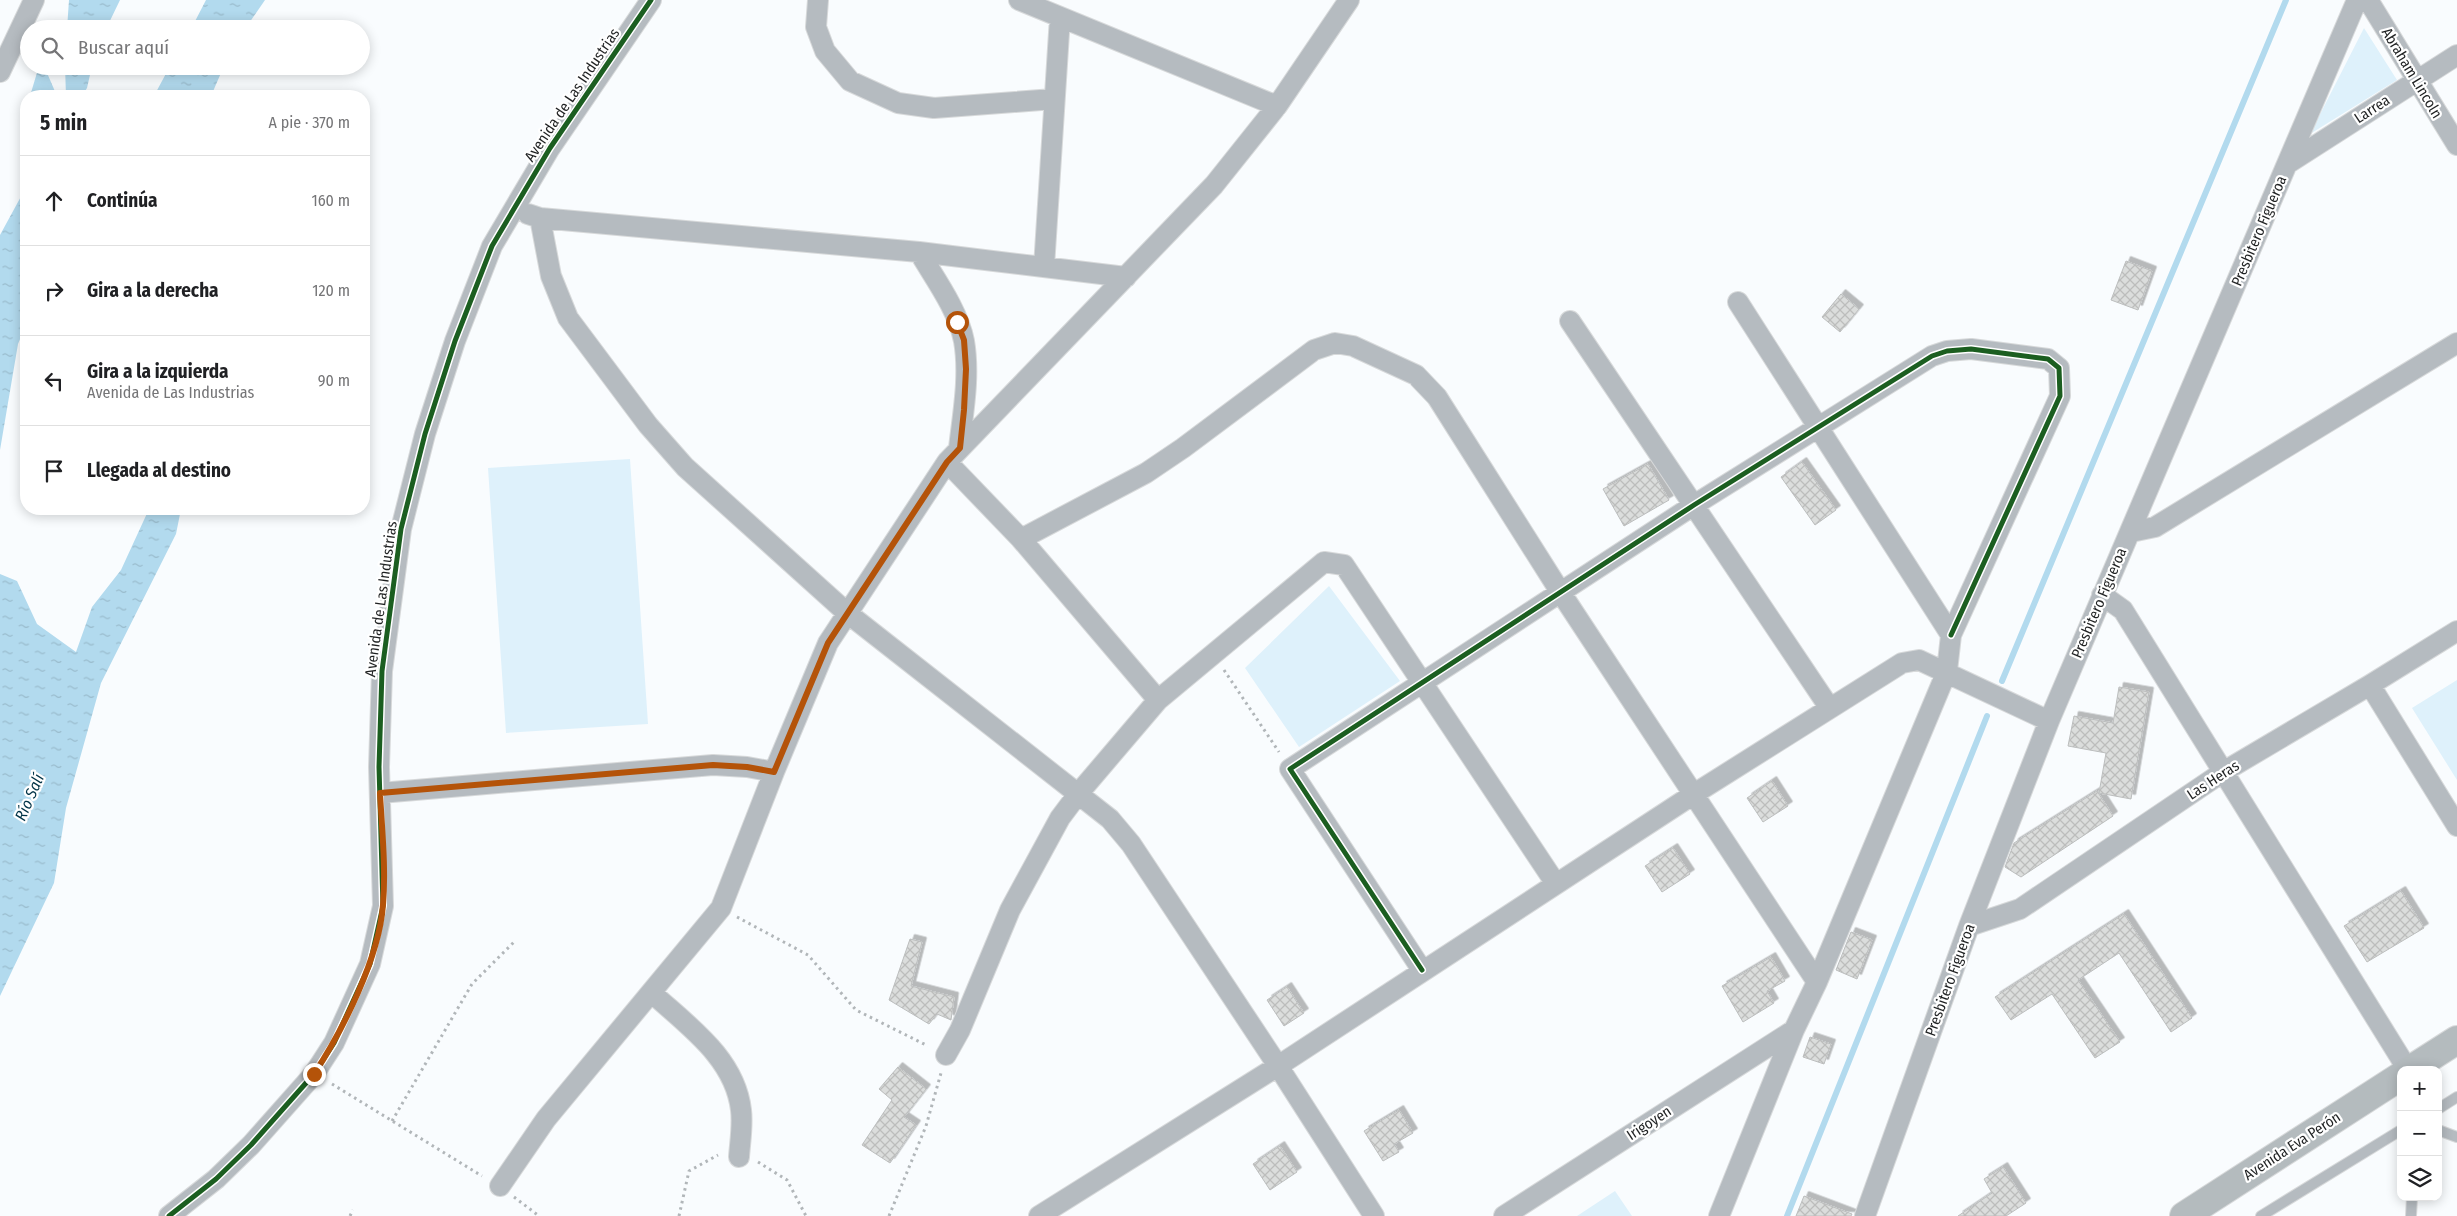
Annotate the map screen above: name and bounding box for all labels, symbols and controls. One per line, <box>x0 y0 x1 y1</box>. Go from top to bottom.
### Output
search box <box>20 20 370 75</box>
street label: Abraham Lincoln <box>2378 24 2446 122</box>
street label: Avenida de Las Industrias <box>521 25 623 165</box>
icon: search <box>38 34 66 62</box>
text: Buscar aquí <box>78 36 169 59</box>
street label: Larrea <box>2351 91 2393 127</box>
text: 5 min <box>40 110 87 136</box>
text: A pie · 370 m <box>269 113 350 132</box>
street label: Presbitero Figueroa <box>2228 173 2290 289</box>
icon: ahead <box>40 187 68 215</box>
text: Continúa <box>87 189 158 212</box>
text: 160 m <box>311 191 350 210</box>
icon: right <box>40 277 68 305</box>
text: Gira a la derecha <box>87 279 219 302</box>
text: 120 m <box>312 281 350 300</box>
route start <box>946 311 969 334</box>
text: Gira a la izquierda <box>87 360 229 383</box>
icon: left <box>40 367 68 395</box>
text: 90 m <box>318 371 350 390</box>
text: Avenida de Las Industrias <box>87 383 254 402</box>
icon: arrive <box>40 457 68 485</box>
text: Llegada al destino <box>87 459 231 482</box>
street label: Avenida de Las Industrias <box>361 520 401 678</box>
street label: Presbitero Figueroa <box>2068 545 2130 661</box>
street label: Las Heras <box>2184 756 2242 804</box>
water label: Río Salí <box>11 770 49 824</box>
street label: Presbitero Figueroa <box>1921 921 1979 1039</box>
route end <box>303 1063 326 1086</box>
map controls <box>2397 1066 2442 1201</box>
button: + <box>2397 1066 2442 1111</box>
street label: Irigoyen <box>1623 1102 1675 1144</box>
street label: Avenida Eva Perón <box>2240 1108 2344 1184</box>
button: − <box>2397 1111 2442 1156</box>
button: layers <box>2397 1156 2442 1201</box>

